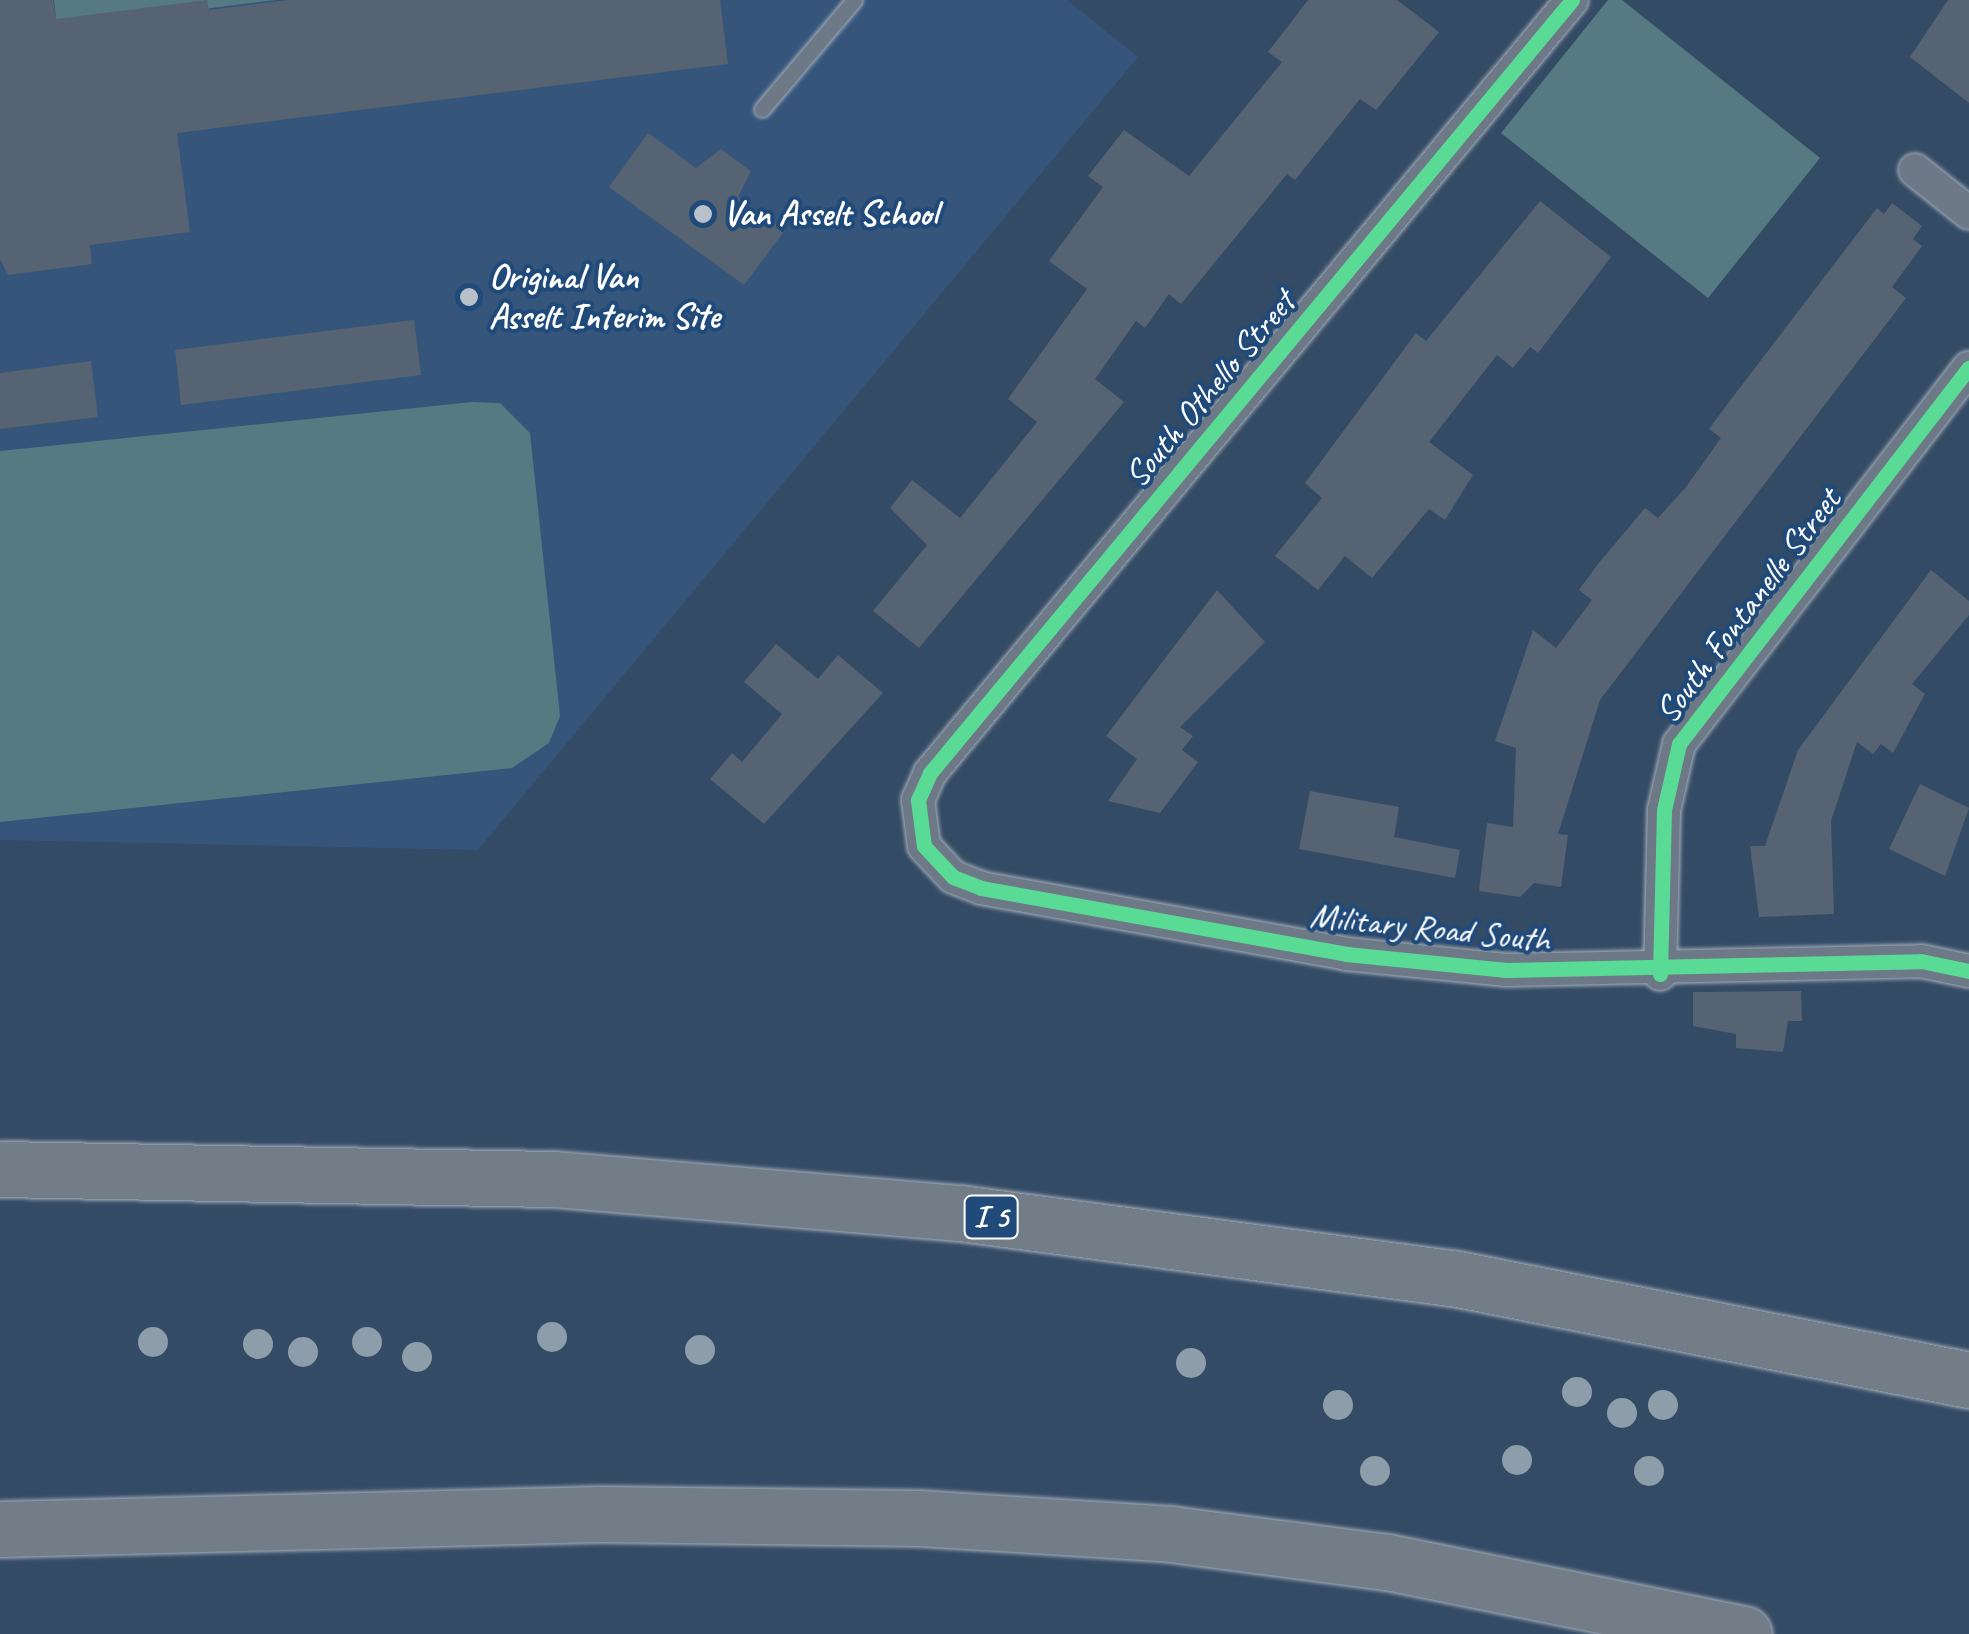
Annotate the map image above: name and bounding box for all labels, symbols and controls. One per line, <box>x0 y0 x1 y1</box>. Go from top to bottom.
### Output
place label: Van Asselt School <box>723 193 936 235</box>
marker: Van Asselt School <box>692 203 714 225</box>
place label: Original Van Asselt Interim Site <box>489 256 718 338</box>
street label: South Othello Street <box>1116 282 1304 496</box>
marker: Original Van Asselt Interim Site <box>458 286 480 308</box>
street label: South Fontanelle Street <box>1646 481 1850 731</box>
street label: Military Road South <box>1308 895 1552 961</box>
road number: I 5 <box>964 1190 1018 1244</box>

